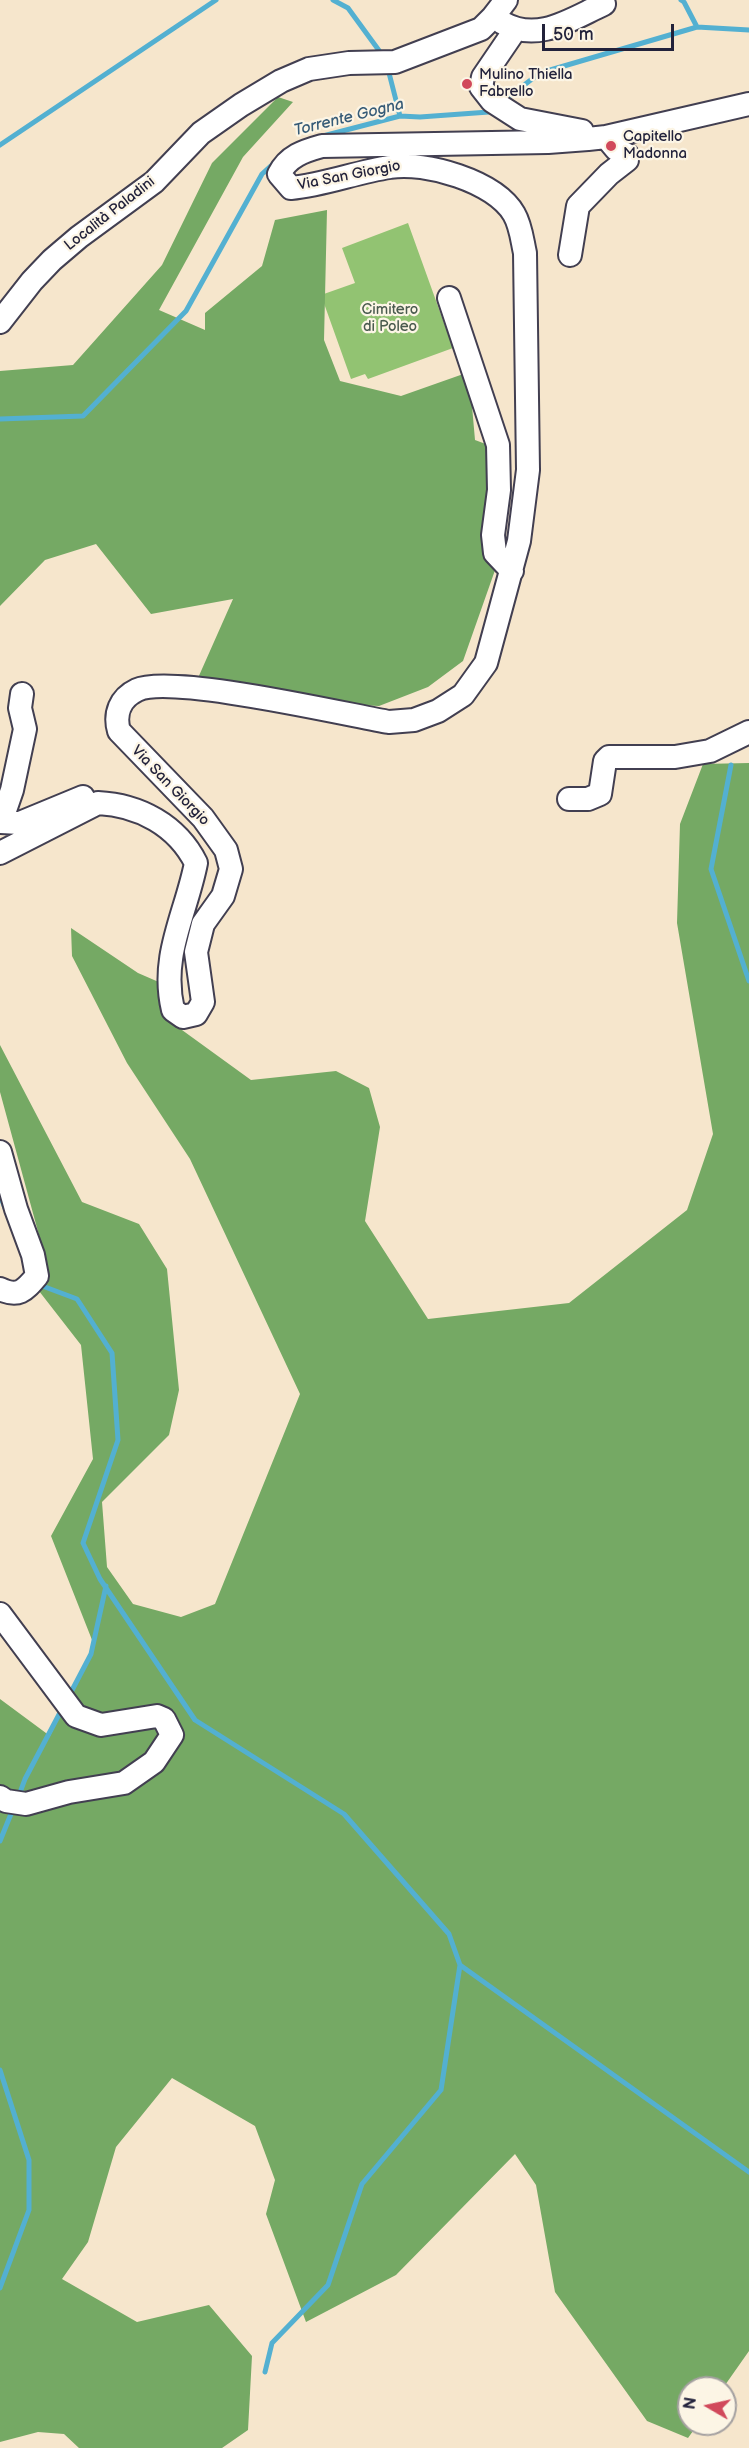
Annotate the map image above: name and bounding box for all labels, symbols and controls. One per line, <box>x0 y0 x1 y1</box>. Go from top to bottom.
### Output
scale bar <box>545 12 677 50</box>
text: 50 m <box>553 24 594 45</box>
place label: Mulino Thiella Fabrello <box>479 66 573 101</box>
marker: Mulino Thiella Fabrello <box>460 77 474 91</box>
water label: Torrente Gogna <box>292 95 406 141</box>
place label: Capitello Madonna <box>623 128 687 163</box>
marker: Capitello Madonna <box>604 139 618 153</box>
street label: Via San Giorgio <box>296 157 402 195</box>
street label: Località Paladini <box>61 173 159 255</box>
park label: Cimitero di Poleo <box>362 301 418 336</box>
street label: Via San Giorgio <box>127 742 213 830</box>
north arrow <box>677 2376 737 2436</box>
text: N <box>680 2396 701 2411</box>

